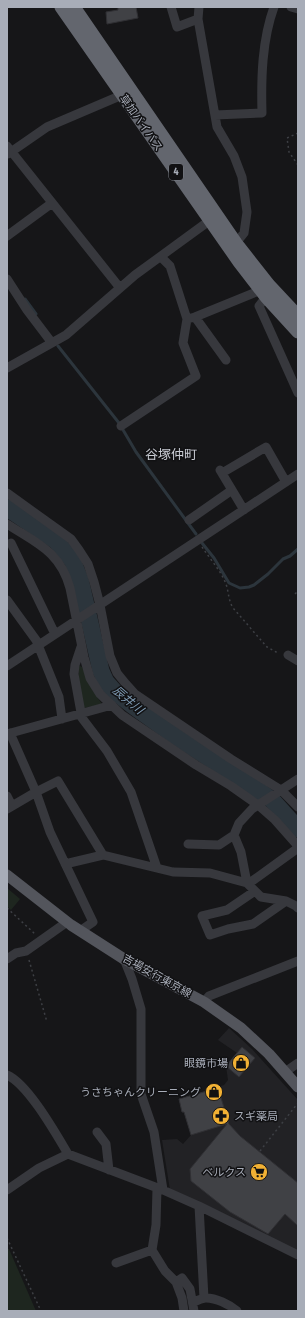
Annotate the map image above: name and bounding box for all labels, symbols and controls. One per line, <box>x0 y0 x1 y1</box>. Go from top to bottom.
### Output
street label: 草加バイパス <box>117 92 165 154</box>
road number: 4 <box>169 164 183 180</box>
district label: 谷塚仲町 <box>145 447 197 462</box>
water label: 辰井川 <box>110 683 148 718</box>
street label: 吉場安行東京線 <box>120 952 194 1000</box>
shop icon: 眼鏡市場 <box>231 1053 251 1073</box>
place label: 眼鏡市場 <box>184 1057 228 1070</box>
shop icon: うさちゃんクリーニング <box>204 1082 224 1102</box>
place label: うさちゃんクリーニング <box>80 1086 201 1099</box>
pharmacy icon: スギ薬局 <box>211 1106 231 1126</box>
place label: スギ薬局 <box>234 1110 278 1123</box>
supermarket icon: ベルクス <box>249 1162 269 1182</box>
place label: ベルクス <box>202 1166 246 1179</box>

